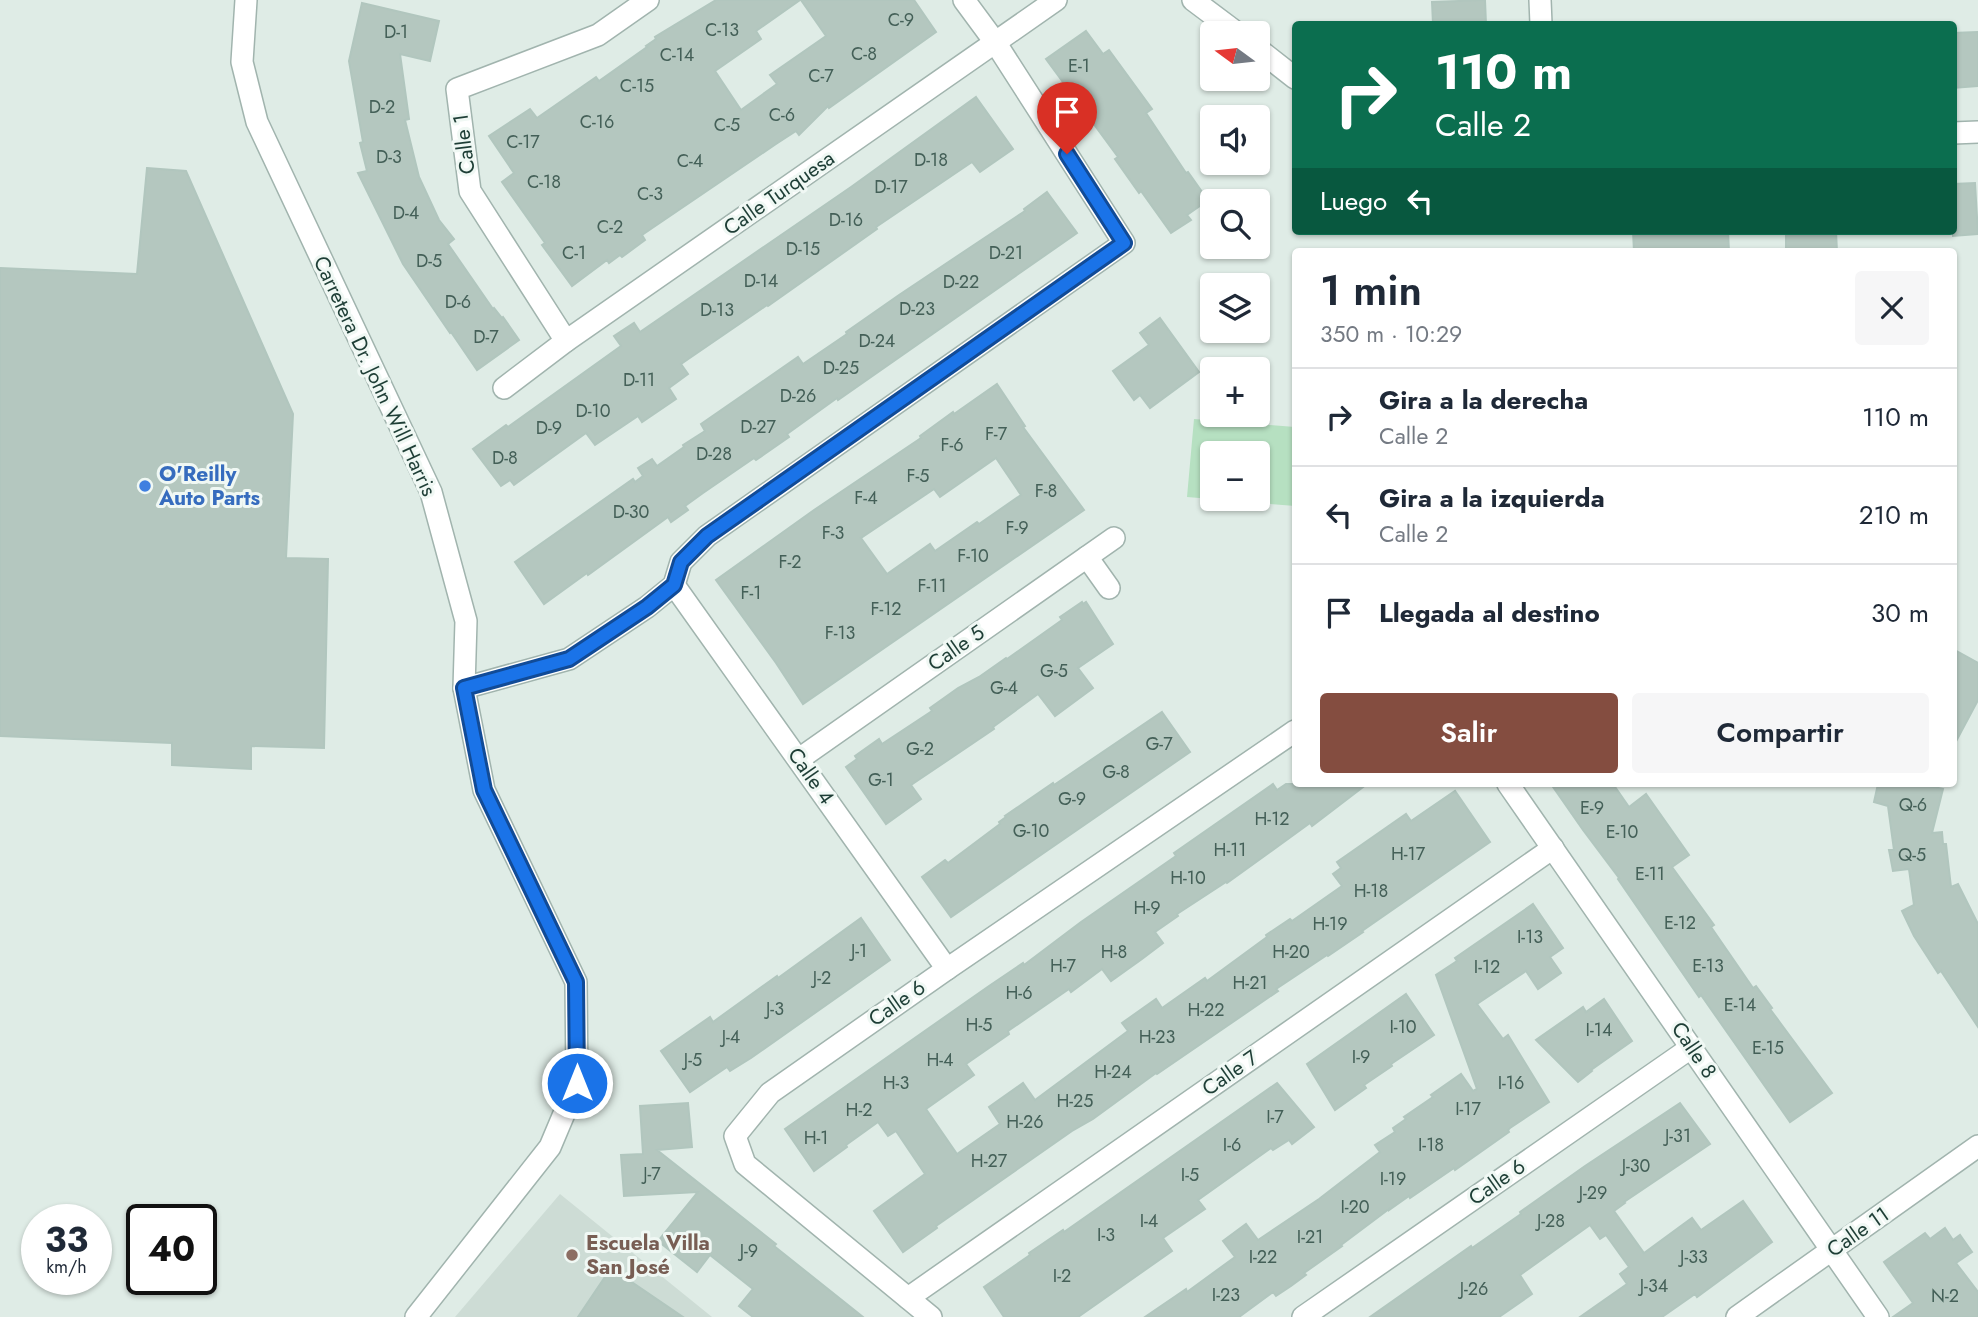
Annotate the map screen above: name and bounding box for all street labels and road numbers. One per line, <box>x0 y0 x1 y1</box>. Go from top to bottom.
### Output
street label: Calle 1 <box>445 112 483 176</box>
street label: Calle Turquesa <box>717 144 841 242</box>
street label: Carretera Dr. John Will Harris <box>306 251 444 501</box>
street label: Calle 5 <box>922 618 990 678</box>
street label: Calle 4 <box>780 741 842 811</box>
street label: Calle 6 <box>862 973 932 1033</box>
street label: Calle 8 <box>1664 1016 1724 1084</box>
street label: Calle 7 <box>1196 1043 1264 1103</box>
street label: Calle 6 <box>1462 1152 1532 1212</box>
street label: Calle 11 <box>1821 1200 1895 1264</box>

